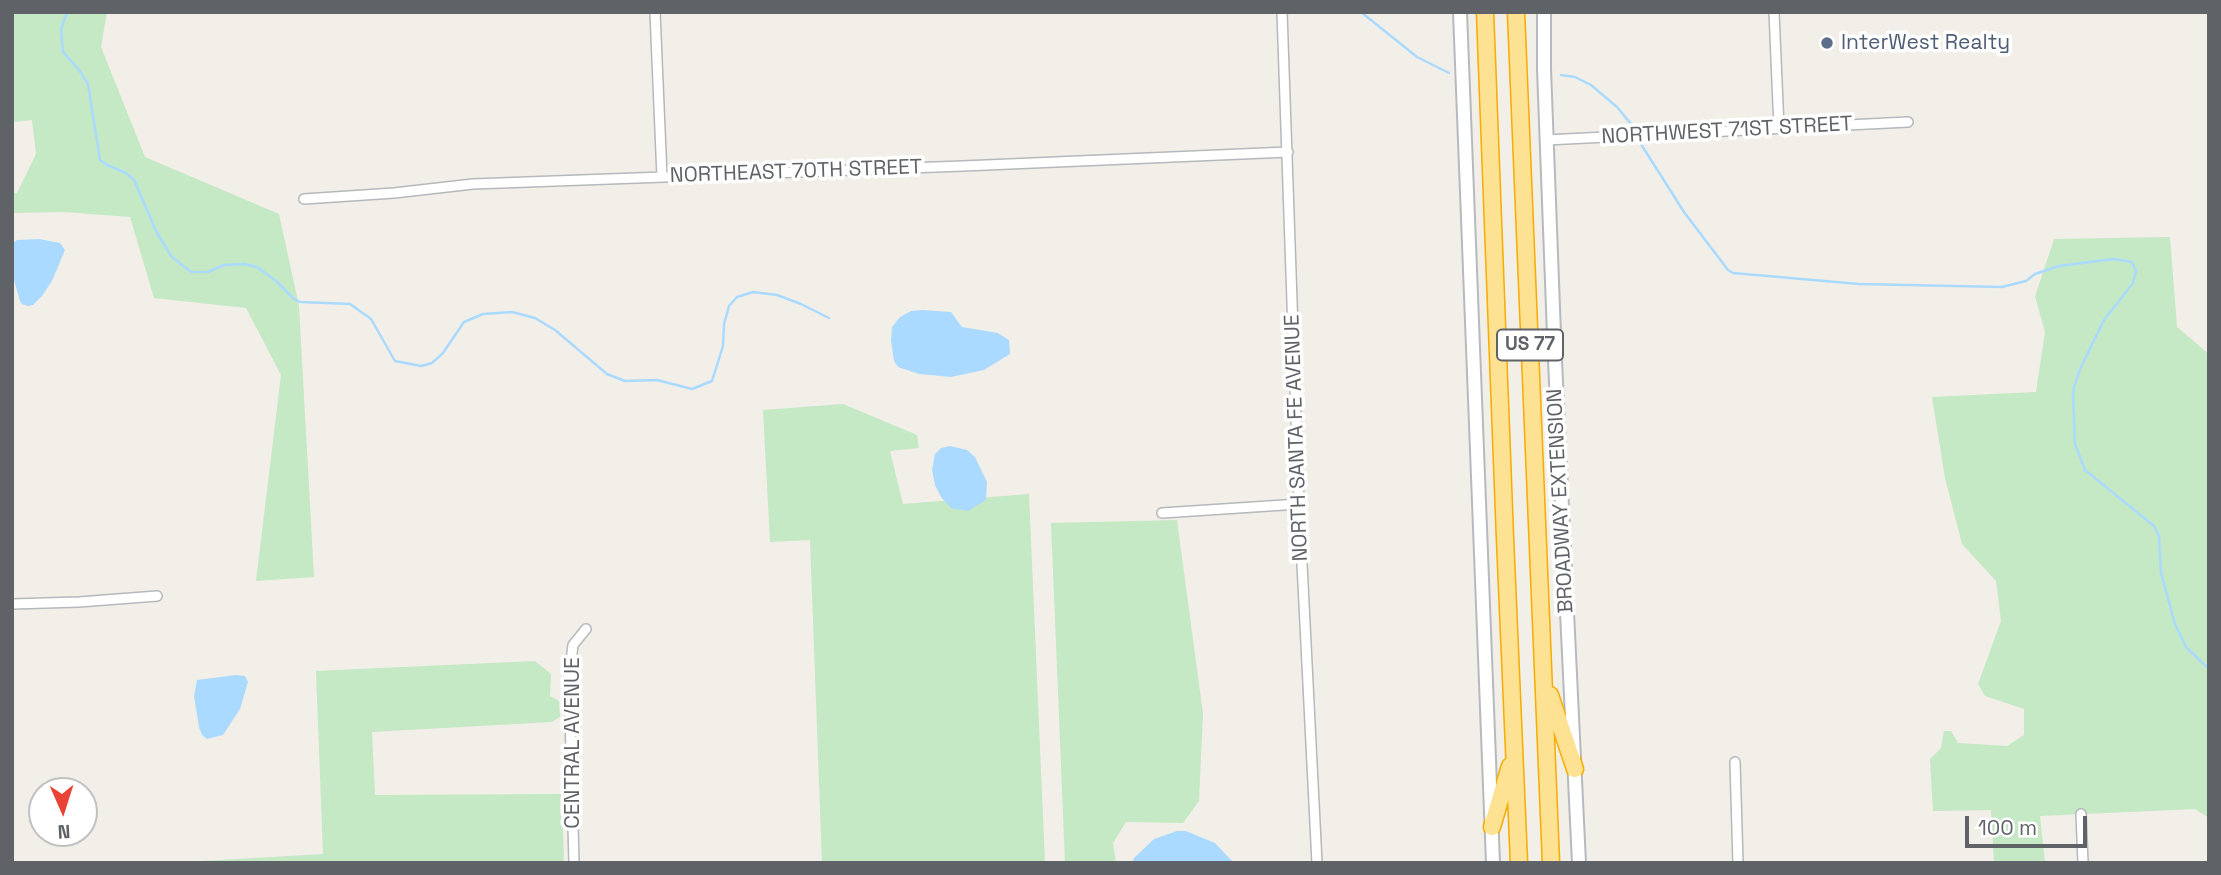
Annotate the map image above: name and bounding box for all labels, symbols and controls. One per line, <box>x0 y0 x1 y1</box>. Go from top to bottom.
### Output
place label: InterWest Realty <box>1841 30 2010 56</box>
marker: InterWest Realty <box>1819 35 1835 51</box>
street label: NORTHWEST 71ST STREET <box>1601 112 1853 150</box>
street label: NORTHEAST 70TH STREET <box>669 155 923 189</box>
street label: NORTH SANTA FE AVENUE <box>1280 314 1314 562</box>
road number: US 77 <box>1497 330 1563 360</box>
street label: BROADWAY EXTENSION <box>1543 388 1579 614</box>
street label: CENTRAL AVENUE <box>560 657 586 829</box>
north arrow <box>28 777 98 847</box>
scale bar <box>1969 802 2092 846</box>
text: 100 m <box>1978 814 2037 841</box>
text: N <box>57 819 71 844</box>

